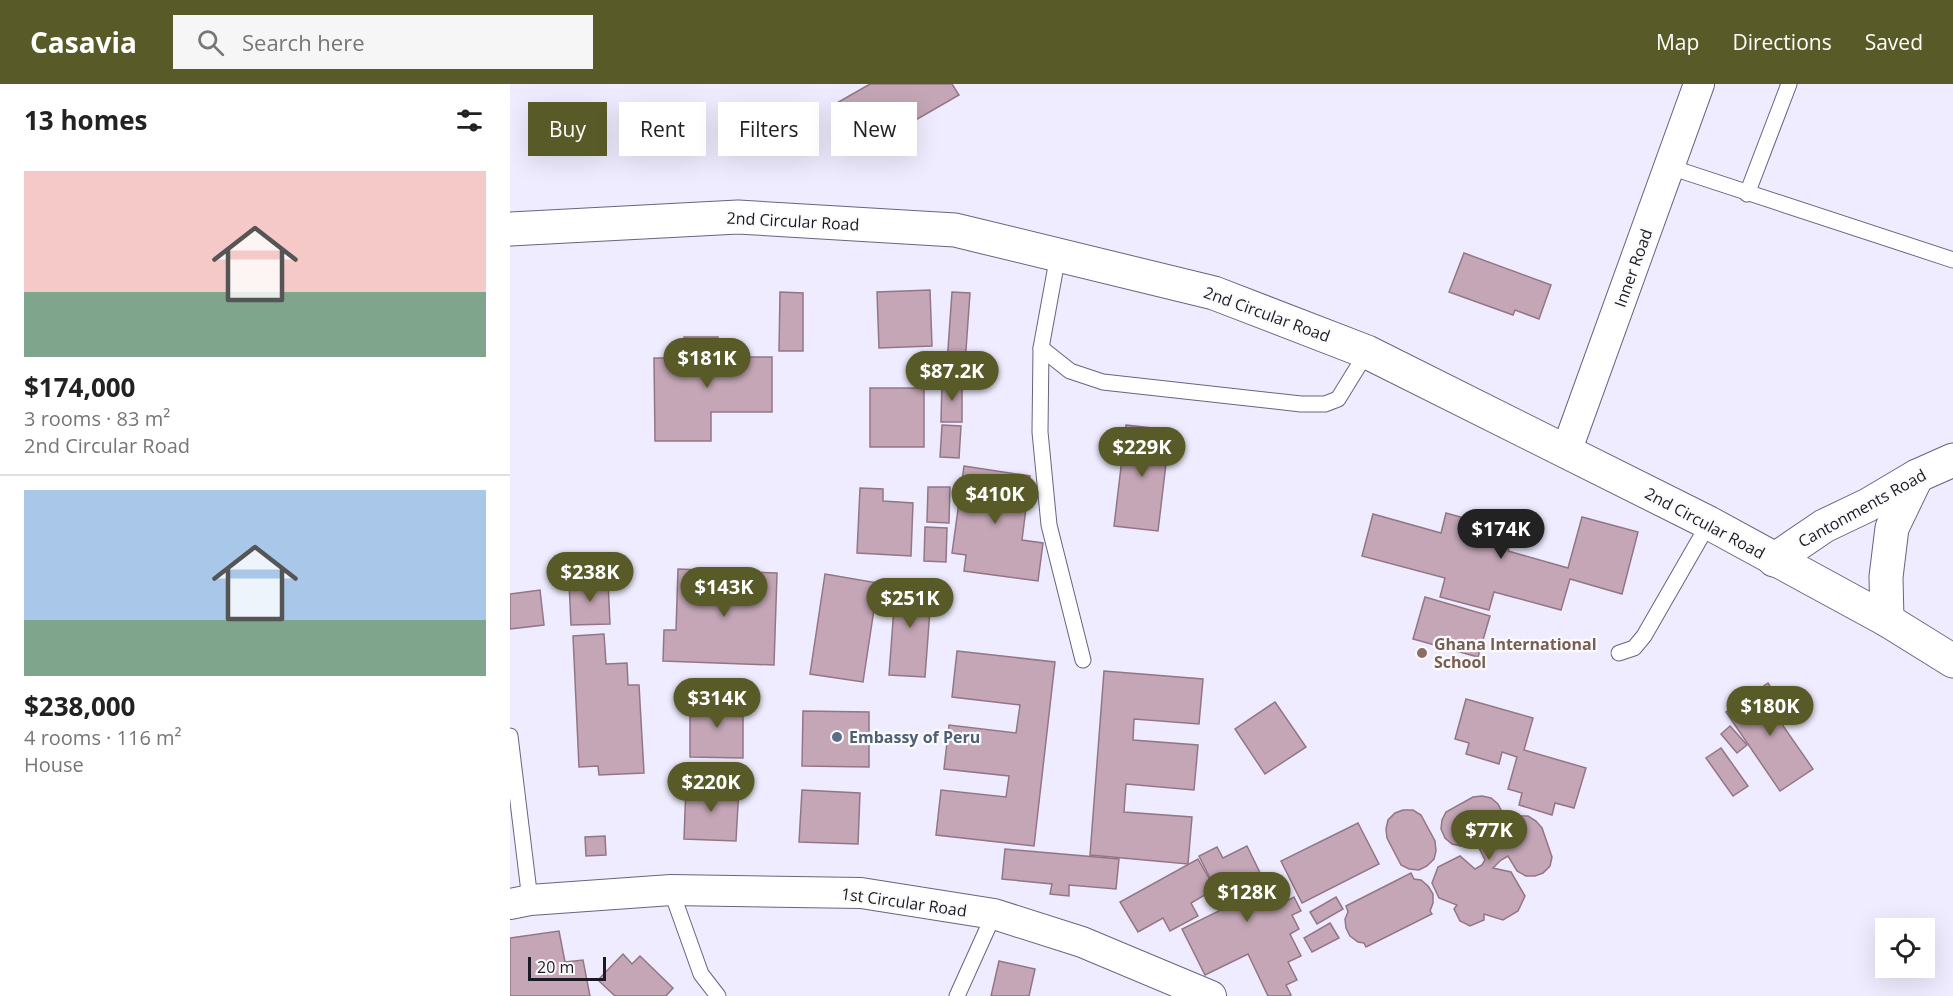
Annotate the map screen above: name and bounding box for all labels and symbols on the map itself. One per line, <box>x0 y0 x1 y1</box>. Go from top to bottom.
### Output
street label: 2nd Circular Road <box>726 207 860 235</box>
street label: Inner Road <box>1609 226 1657 310</box>
street label: 2nd Circular Road <box>1201 281 1333 347</box>
pin: $181K <box>665 338 749 389</box>
pin: $87.2K <box>903 351 1001 402</box>
pin: $229K <box>1100 427 1184 478</box>
street label: Cantonments Road <box>1794 464 1930 552</box>
pin: $410K <box>953 474 1037 525</box>
street label: 2nd Circular Road <box>1641 482 1769 564</box>
pin: $174K <box>1459 509 1543 560</box>
pin: $238K <box>548 552 632 603</box>
pin: $143K <box>682 567 766 618</box>
pin: $251K <box>868 578 952 629</box>
place label: Ghana International School <box>1434 633 1597 673</box>
marker: Ghana International School <box>1415 646 1429 660</box>
pin: $314K <box>675 678 759 729</box>
pin: $180K <box>1728 686 1812 737</box>
place label: Embassy of Peru <box>849 726 980 748</box>
marker: Embassy of Peru <box>830 730 844 744</box>
pin: $220K <box>669 762 753 813</box>
pin: $77K <box>1453 810 1525 861</box>
pin: $128K <box>1205 872 1289 923</box>
street label: 1st Circular Road <box>840 882 968 922</box>
scale bar <box>528 954 606 982</box>

